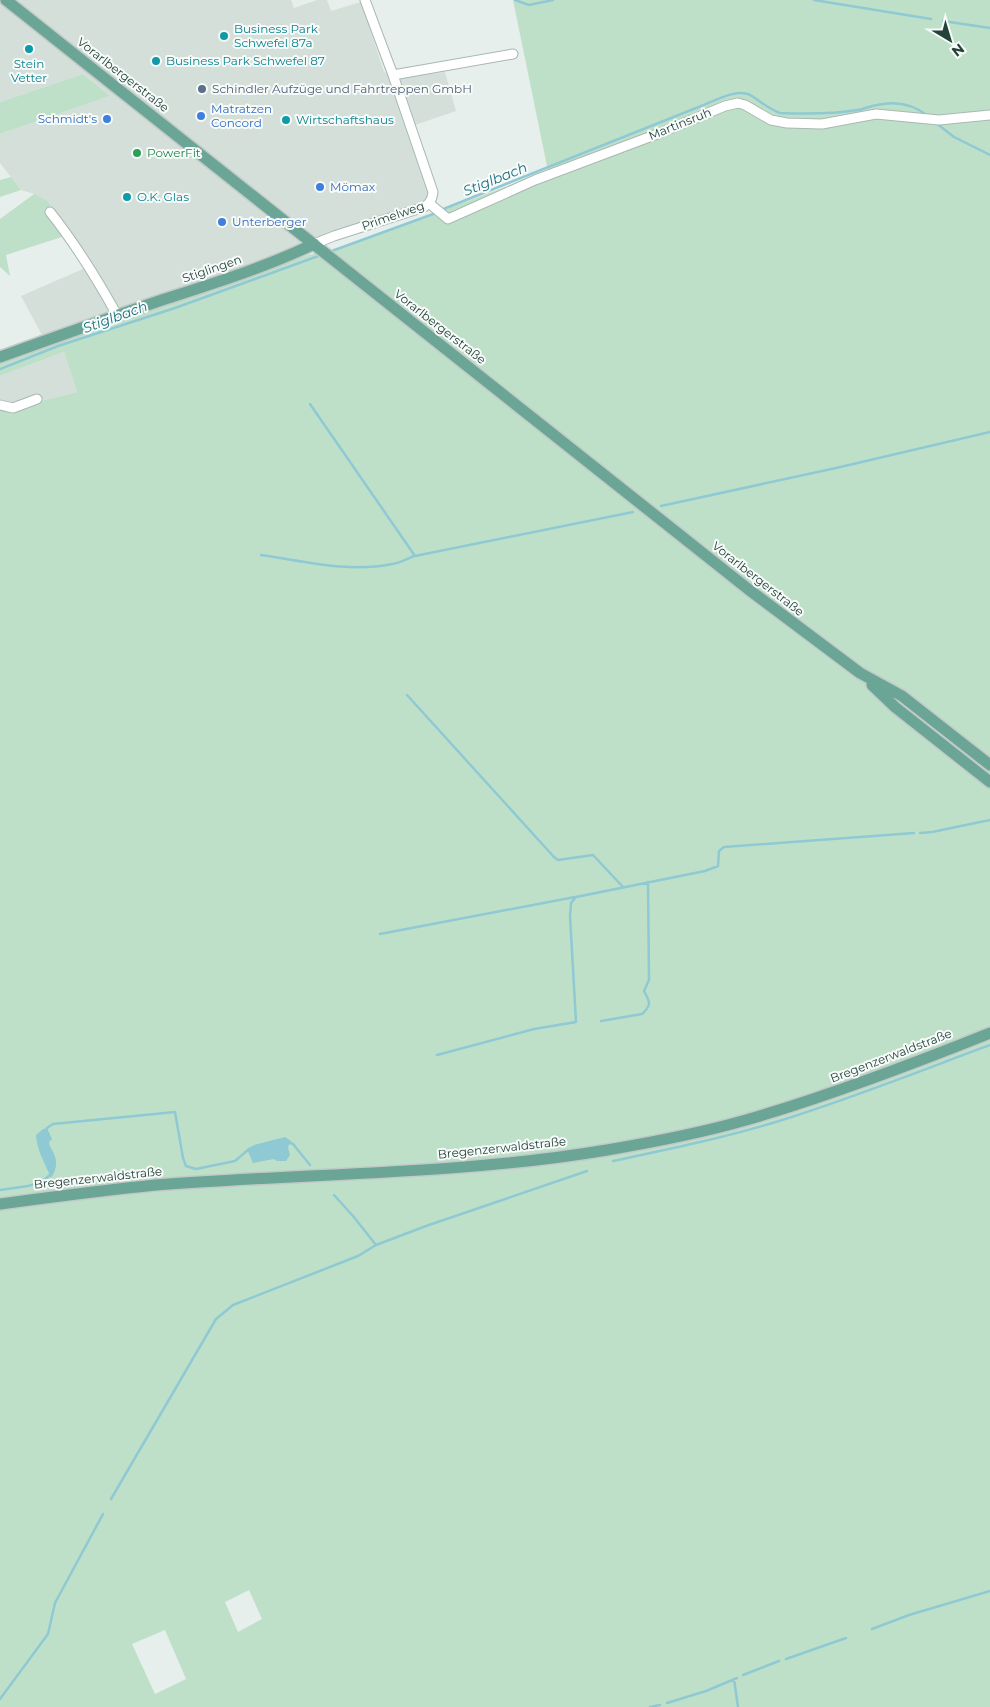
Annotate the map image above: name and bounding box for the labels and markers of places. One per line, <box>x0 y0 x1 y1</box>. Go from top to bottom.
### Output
place label: Business Park Schwefel 87a <box>234 21 319 50</box>
marker: Business Park Schwefel 87a <box>218 30 230 42</box>
marker: Stein Vetter <box>23 43 35 55</box>
place label: Business Park Schwefel 87 <box>166 53 325 68</box>
marker: Business Park Schwefel 87 <box>150 55 162 67</box>
place label: Stein Vetter <box>11 56 47 85</box>
place label: Schindler Aufzüge und Fahrtreppen GmbH <box>212 81 472 96</box>
marker: Schindler Aufzüge und Fahrtreppen GmbH <box>196 83 208 95</box>
place label: Matratzen Concord <box>211 101 272 130</box>
marker: Matratzen Concord <box>195 110 207 122</box>
place label: Schmidt's <box>38 111 97 126</box>
place label: Wirtschaftshaus <box>296 112 394 127</box>
marker: Schmidt's <box>101 113 113 125</box>
marker: Wirtschaftshaus <box>280 114 292 126</box>
place label: PowerFit <box>147 145 201 160</box>
marker: PowerFit <box>131 147 143 159</box>
place label: Mömax <box>330 179 376 194</box>
marker: Mömax <box>314 181 326 193</box>
place label: O.K. Glas <box>137 189 189 204</box>
marker: O.K. Glas <box>121 191 133 203</box>
place label: Unterberger <box>232 214 307 229</box>
marker: Unterberger <box>216 216 228 228</box>

